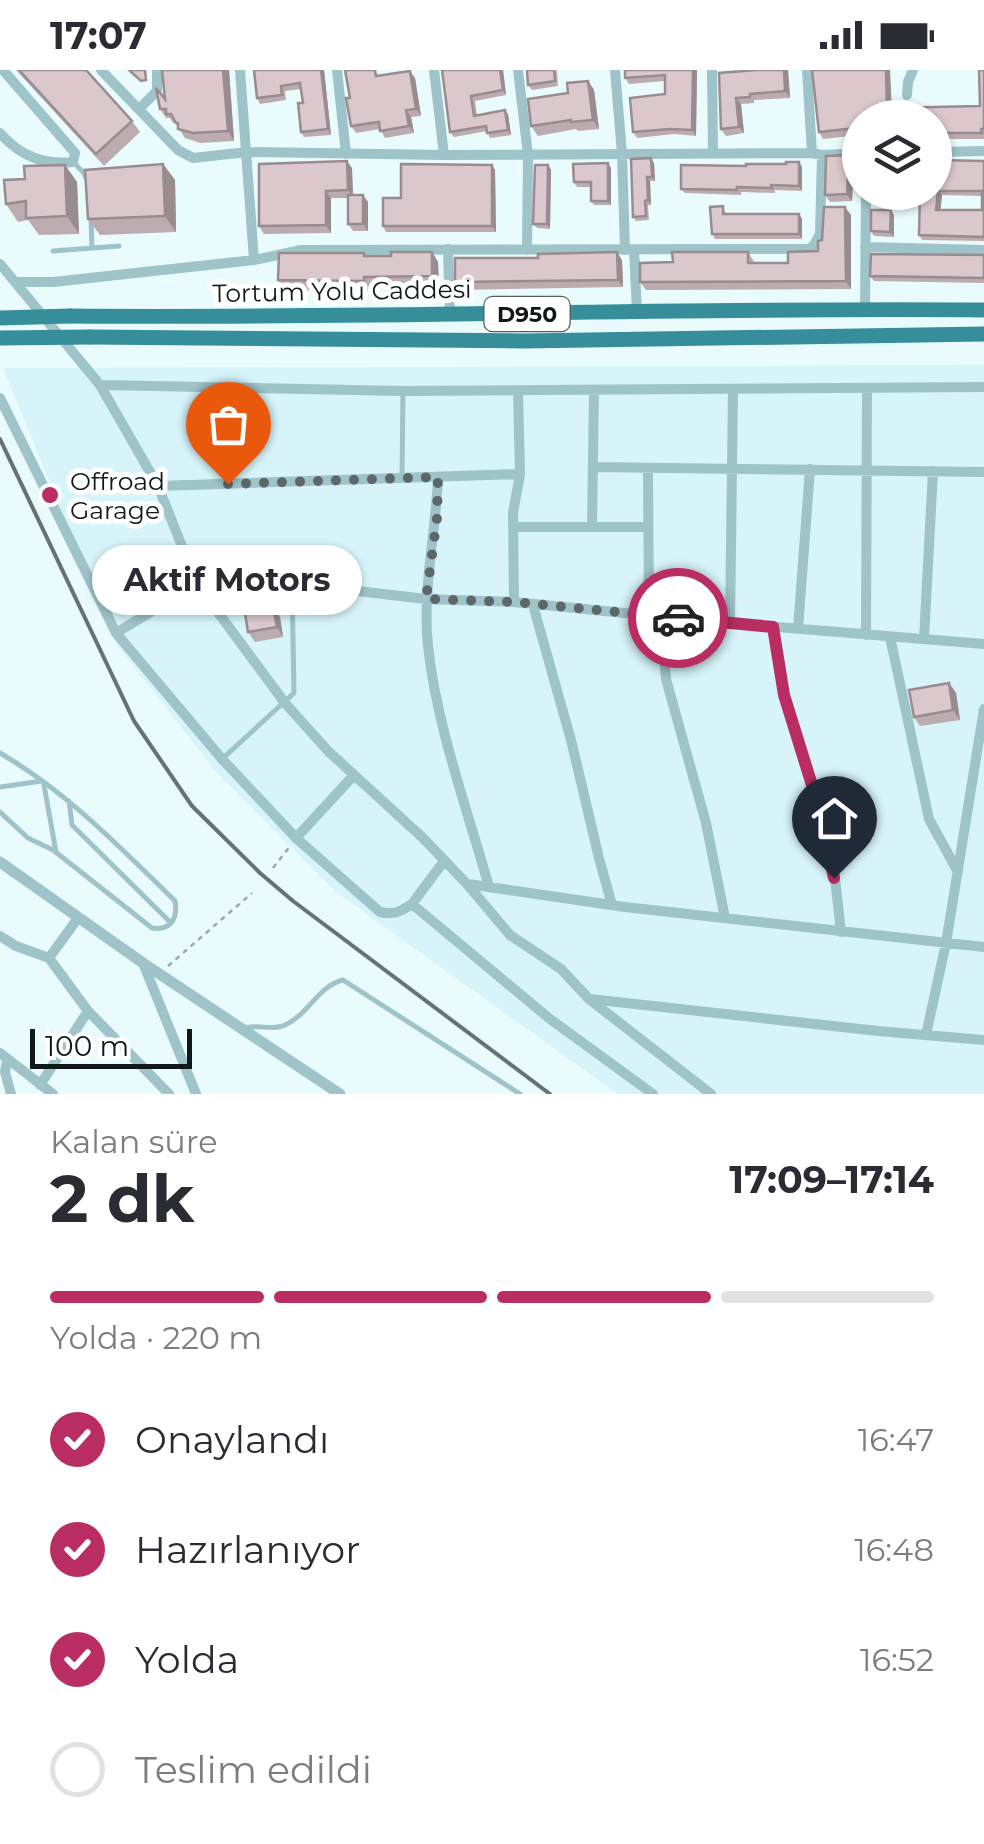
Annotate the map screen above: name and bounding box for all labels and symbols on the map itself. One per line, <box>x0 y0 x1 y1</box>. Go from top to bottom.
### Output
street label: Tortum Yolu Caddesi <box>212 274 472 308</box>
road number: D950 <box>484 297 570 331</box>
pin <box>186 382 271 485</box>
place label: Offroad Garage <box>70 466 165 525</box>
marker: Offroad Garage <box>39 484 61 506</box>
callout: Aktif Motors <box>93 544 363 614</box>
courier <box>628 568 728 668</box>
pin <box>792 776 877 879</box>
scale bar <box>30 1024 192 1068</box>

